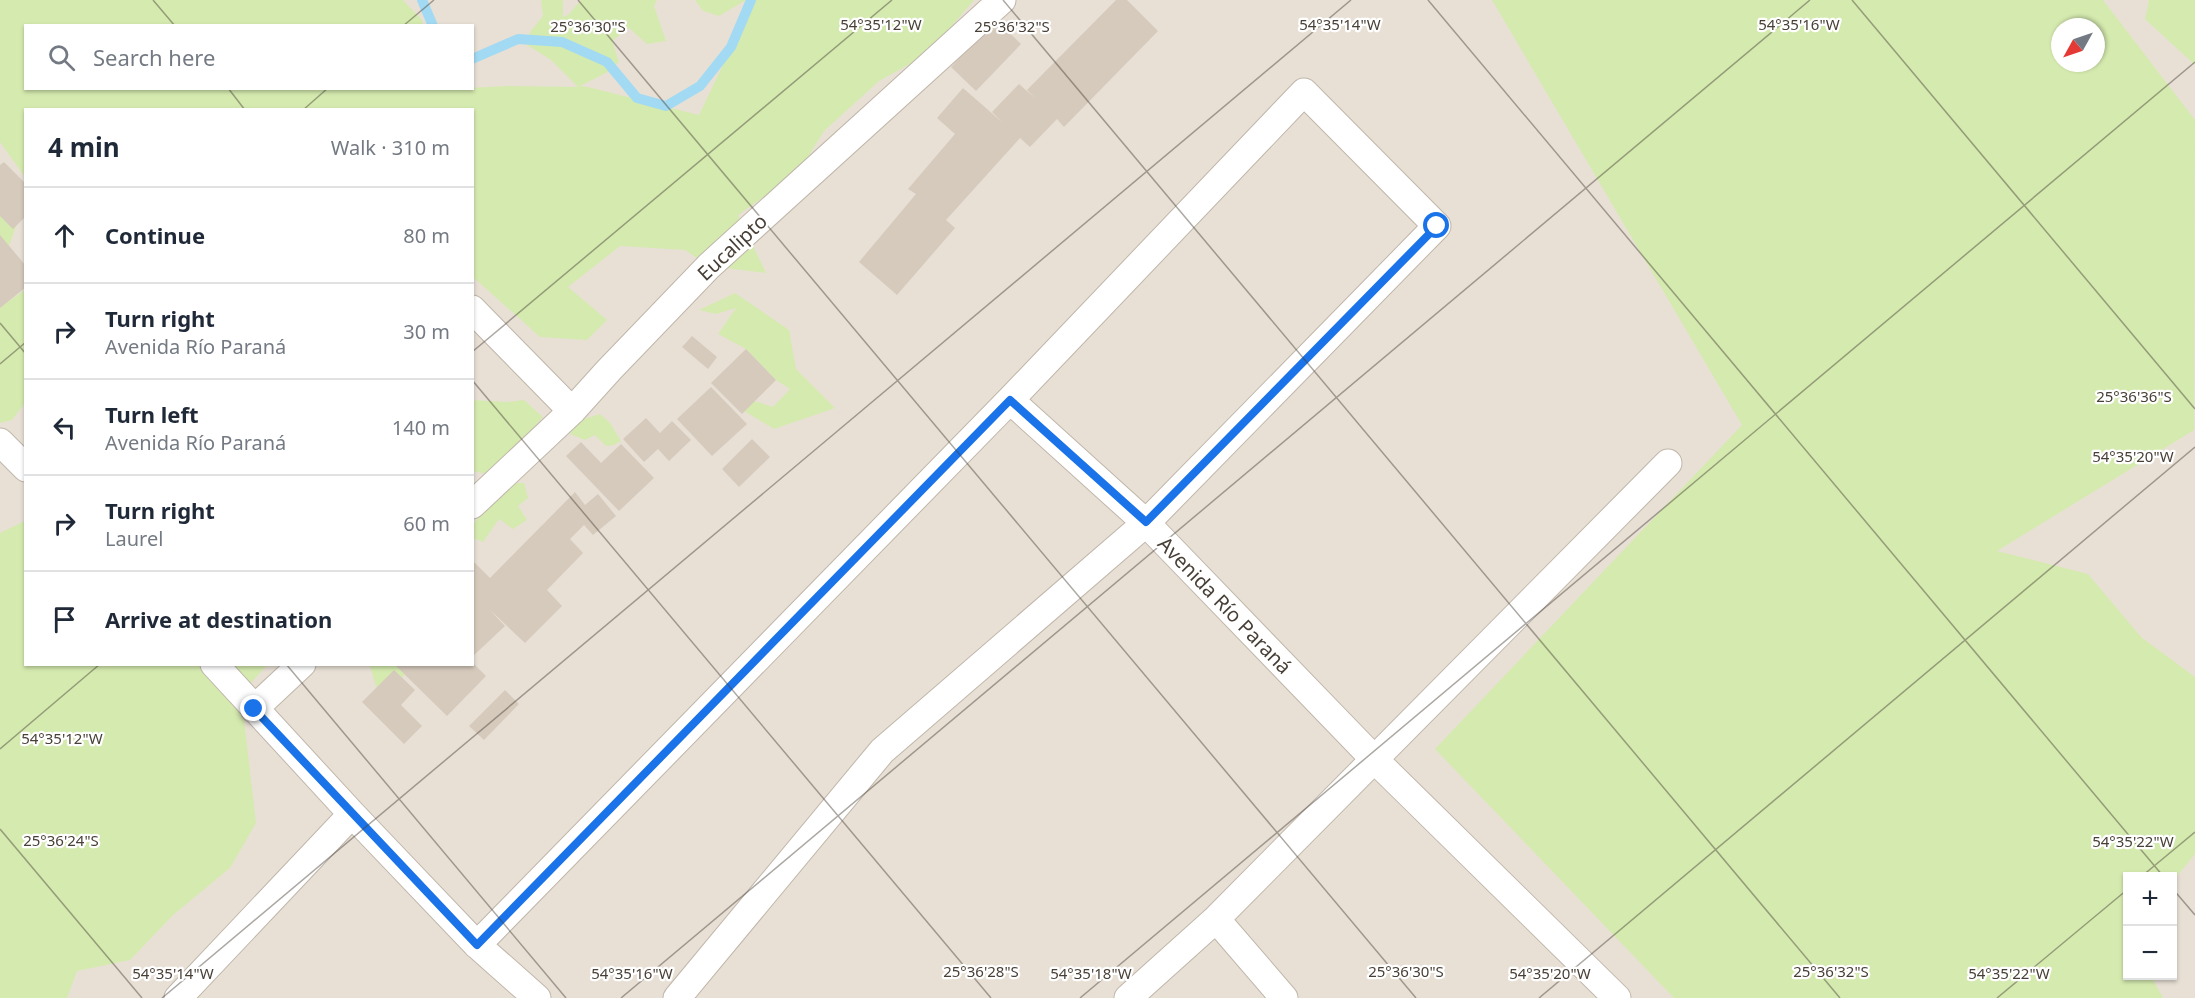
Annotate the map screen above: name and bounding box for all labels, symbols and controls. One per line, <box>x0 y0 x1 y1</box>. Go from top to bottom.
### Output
text: 54°35'12"W <box>840 14 922 34</box>
text: 54°35'14"W <box>1299 14 1381 34</box>
text: 54°35'16"W <box>1758 14 1840 34</box>
text: 25°36'30"S <box>550 16 626 36</box>
text: 25°36'32"S <box>974 16 1050 36</box>
north arrow <box>2051 18 2105 72</box>
search box <box>24 24 474 90</box>
icon: search <box>45 41 78 74</box>
text: Search here <box>93 42 215 72</box>
text: 4 min <box>48 129 120 165</box>
text: Walk · 310 m <box>331 134 450 161</box>
street label: Eucalipto <box>691 208 773 286</box>
route start <box>1423 212 1449 238</box>
icon: ahead <box>48 219 81 252</box>
text: Continue <box>105 220 205 250</box>
text: 80 m <box>403 222 450 249</box>
text: Turn right <box>105 303 215 333</box>
icon: right <box>48 315 81 348</box>
text: 30 m <box>403 318 450 345</box>
text: Avenida Río Paraná <box>105 333 286 360</box>
text: 25°36'36"S <box>2096 386 2172 406</box>
text: Turn left <box>105 399 199 429</box>
icon: left <box>48 411 81 444</box>
text: 140 m <box>392 414 450 441</box>
text: Avenida Río Paraná <box>105 429 286 456</box>
text: 54°35'20"W <box>2092 446 2174 466</box>
text: Turn right <box>105 495 215 525</box>
icon: right <box>48 507 81 540</box>
text: 60 m <box>403 510 450 537</box>
text: Laurel <box>105 525 163 552</box>
street label: Avenida Río Paraná <box>1152 530 1298 680</box>
icon: arrive <box>48 603 81 636</box>
text: Arrive at destination <box>105 604 332 634</box>
route end <box>240 695 266 721</box>
text: 54°35'12"W <box>21 728 103 748</box>
text: 25°36'24"S <box>23 830 99 850</box>
text: 54°35'22"W <box>2092 831 2174 851</box>
map controls <box>2123 872 2177 980</box>
button: + <box>2123 872 2177 926</box>
button: − <box>2123 926 2177 980</box>
text: 25°36'28"S <box>943 961 1019 981</box>
text: 25°36'30"S <box>1368 961 1444 981</box>
text: 25°36'32"S <box>1793 961 1869 981</box>
text: 54°35'14"W <box>132 963 214 983</box>
text: 54°35'16"W <box>591 963 673 983</box>
text: 54°35'18"W <box>1050 963 1132 983</box>
text: 54°35'20"W <box>1509 963 1591 983</box>
text: 54°35'22"W <box>1968 963 2050 983</box>

